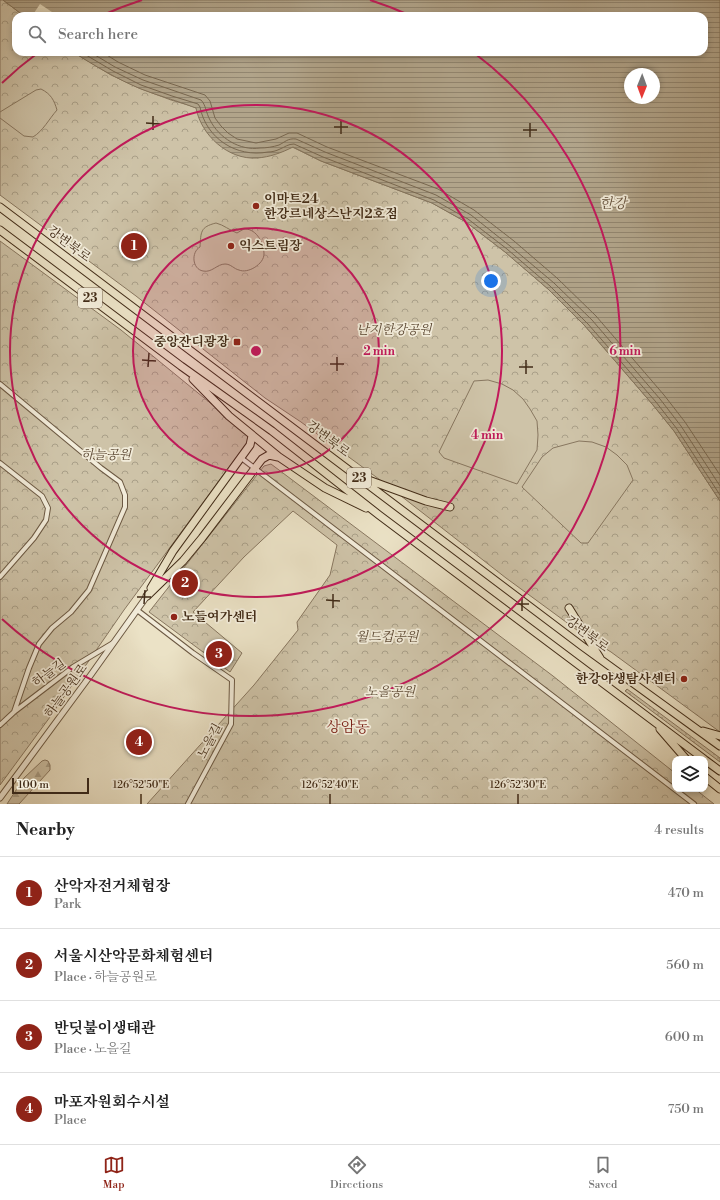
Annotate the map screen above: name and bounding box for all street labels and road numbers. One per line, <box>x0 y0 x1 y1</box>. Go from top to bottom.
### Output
street label: 강변북로 <box>44 222 94 266</box>
road number: 23 <box>78 288 102 308</box>
street label: 강변북로 <box>303 417 353 461</box>
road number: 23 <box>347 468 371 488</box>
street label: 강변북로 <box>562 612 612 656</box>
street label: 하늘길 <box>29 655 69 691</box>
street label: 하늘공원로 <box>41 661 91 721</box>
street label: 노을길 <box>194 721 226 761</box>

